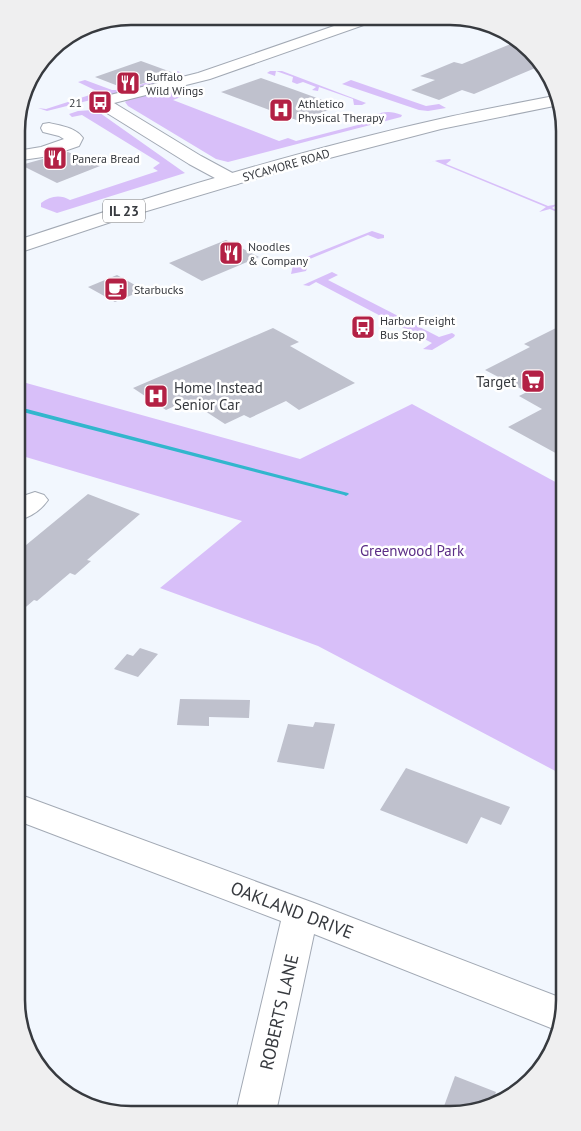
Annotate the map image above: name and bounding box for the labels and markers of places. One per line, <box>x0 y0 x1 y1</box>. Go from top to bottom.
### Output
place label: Buffalo Wild Wings <box>146 69 203 98</box>
restaurant icon: Buffalo Wild Wings <box>115 70 141 96</box>
bus stop icon: 21 <box>87 89 113 115</box>
place label: 21 <box>69 95 82 110</box>
place label: Athletico Physical Therapy <box>298 96 385 125</box>
hospital icon: Athletico Physical Therapy <box>268 97 294 123</box>
restaurant icon: Panera Bread <box>42 145 68 171</box>
place label: Panera Bread <box>72 151 140 166</box>
place label: Noodles & Company <box>248 239 309 268</box>
restaurant icon: Noodles & Company <box>218 240 244 266</box>
cafe icon: Starbucks <box>103 276 129 302</box>
place label: Starbucks <box>134 282 184 297</box>
place label: Harbor Freight Bus Stop <box>380 313 455 342</box>
bus stop icon: Harbor Freight Bus Stop <box>350 314 376 340</box>
supermarket icon: Target <box>520 368 546 394</box>
place label: Target <box>476 372 516 391</box>
place label: Home Instead Senior Car <box>174 378 263 414</box>
hospital icon: Home Instead Senior Car <box>143 383 169 409</box>

